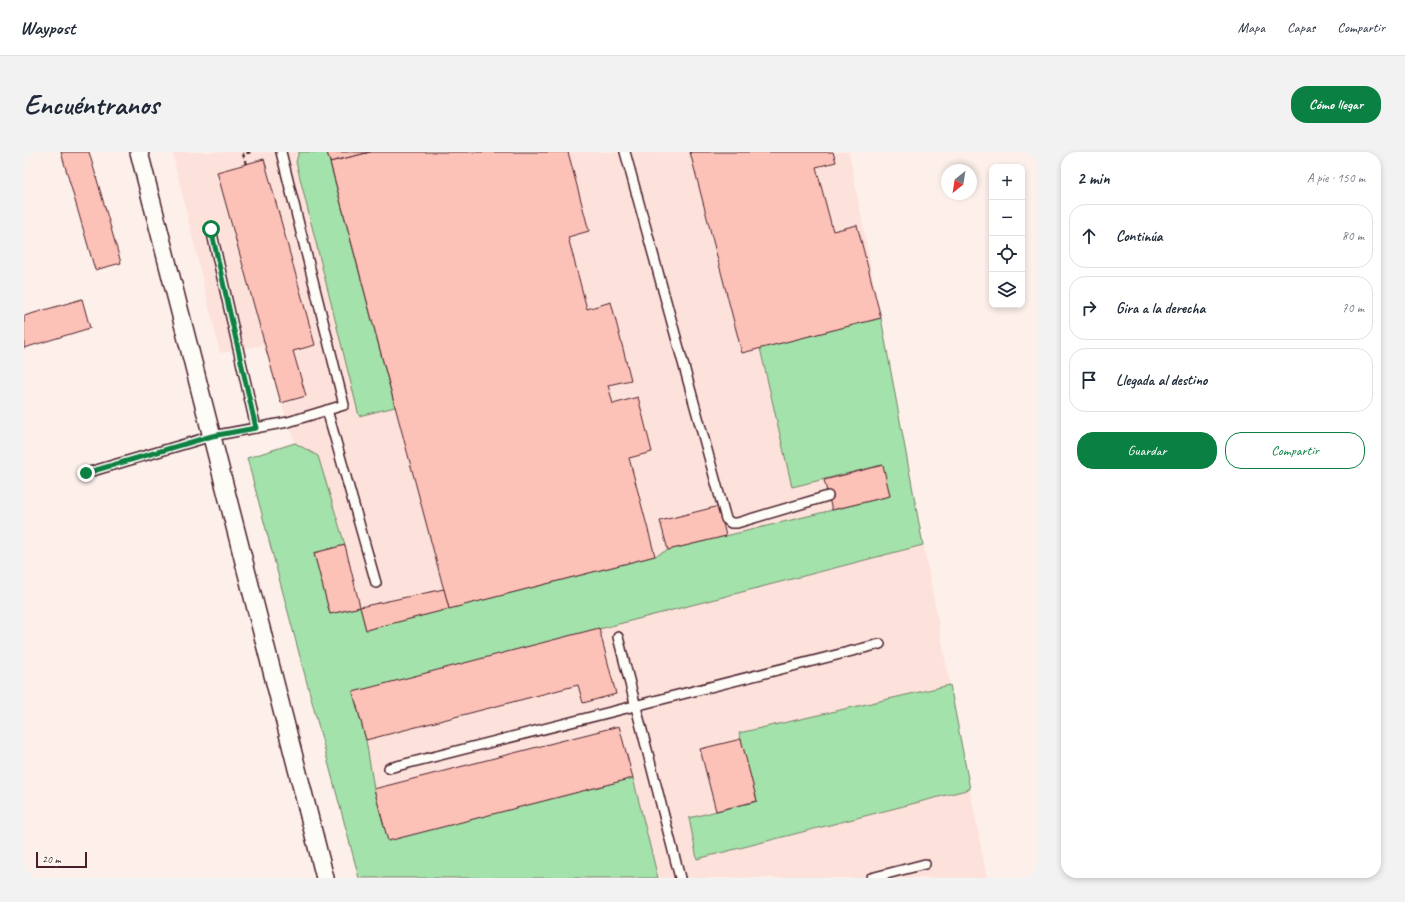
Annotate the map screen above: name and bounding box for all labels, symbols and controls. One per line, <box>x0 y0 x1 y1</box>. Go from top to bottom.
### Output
text: Waypost <box>20 16 75 40</box>
text: Mapa <box>1238 19 1265 36</box>
text: Capas <box>1287 19 1315 36</box>
text: Compartir <box>1337 19 1385 36</box>
button: Cómo llegar <box>1291 86 1381 123</box>
text: Encuéntranos <box>24 87 159 122</box>
north arrow <box>941 164 977 200</box>
map controls <box>989 164 1025 308</box>
button: + <box>989 164 1025 200</box>
text: 2 min <box>1077 168 1110 189</box>
text: A pie · 150 m <box>1307 170 1365 186</box>
button: − <box>989 200 1025 236</box>
route start <box>202 220 220 238</box>
icon: ahead <box>1078 225 1100 247</box>
text: Continúa <box>1116 227 1163 246</box>
text: 80 m <box>1342 228 1364 244</box>
button: locate <box>989 236 1025 272</box>
button: layers <box>989 272 1025 308</box>
icon: right <box>1078 297 1100 319</box>
text: Gira a la derecha <box>1116 299 1205 318</box>
text: 70 m <box>1342 300 1364 316</box>
icon: arrive <box>1078 369 1100 391</box>
text: Llegada al destino <box>1116 371 1207 390</box>
button: Guardar <box>1077 432 1217 469</box>
button: Compartir <box>1225 432 1365 469</box>
route end <box>77 464 95 482</box>
scale bar <box>36 850 87 869</box>
text: 20 m <box>42 852 61 866</box>

